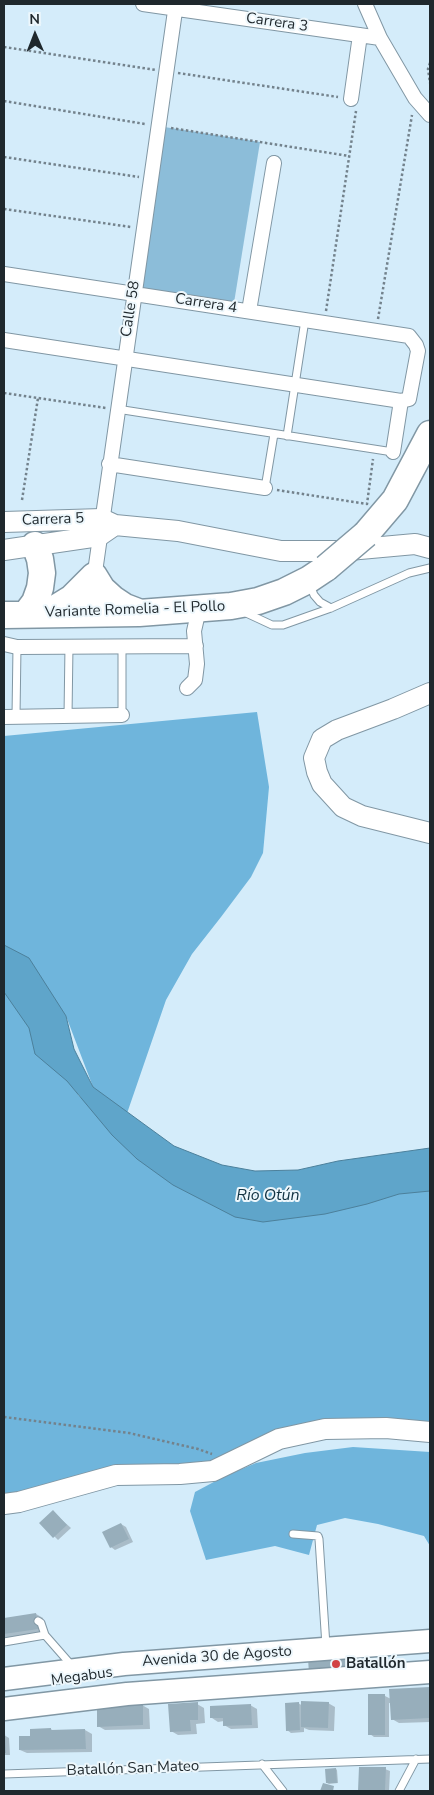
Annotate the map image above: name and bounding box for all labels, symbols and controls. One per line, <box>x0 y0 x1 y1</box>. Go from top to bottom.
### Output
north arrow <box>10 10 60 60</box>
text: N <box>29 10 40 29</box>
street label: Carrera 3 <box>245 10 309 36</box>
street label: Calle 58 <box>118 280 144 338</box>
street label: Carrera 4 <box>174 290 238 318</box>
street label: Carrera 5 <box>21 510 85 530</box>
street label: Variante Romelia - El Pollo <box>45 598 225 622</box>
water label: Río Otún <box>236 1186 300 1206</box>
street label: Avenida 30 de Agosto <box>142 1643 292 1671</box>
place label: Batallón <box>346 1655 405 1673</box>
marker: Batallón <box>330 1658 342 1670</box>
street label: Megabus <box>50 1664 114 1690</box>
street label: Batallón San Mateo <box>66 1758 200 1780</box>

